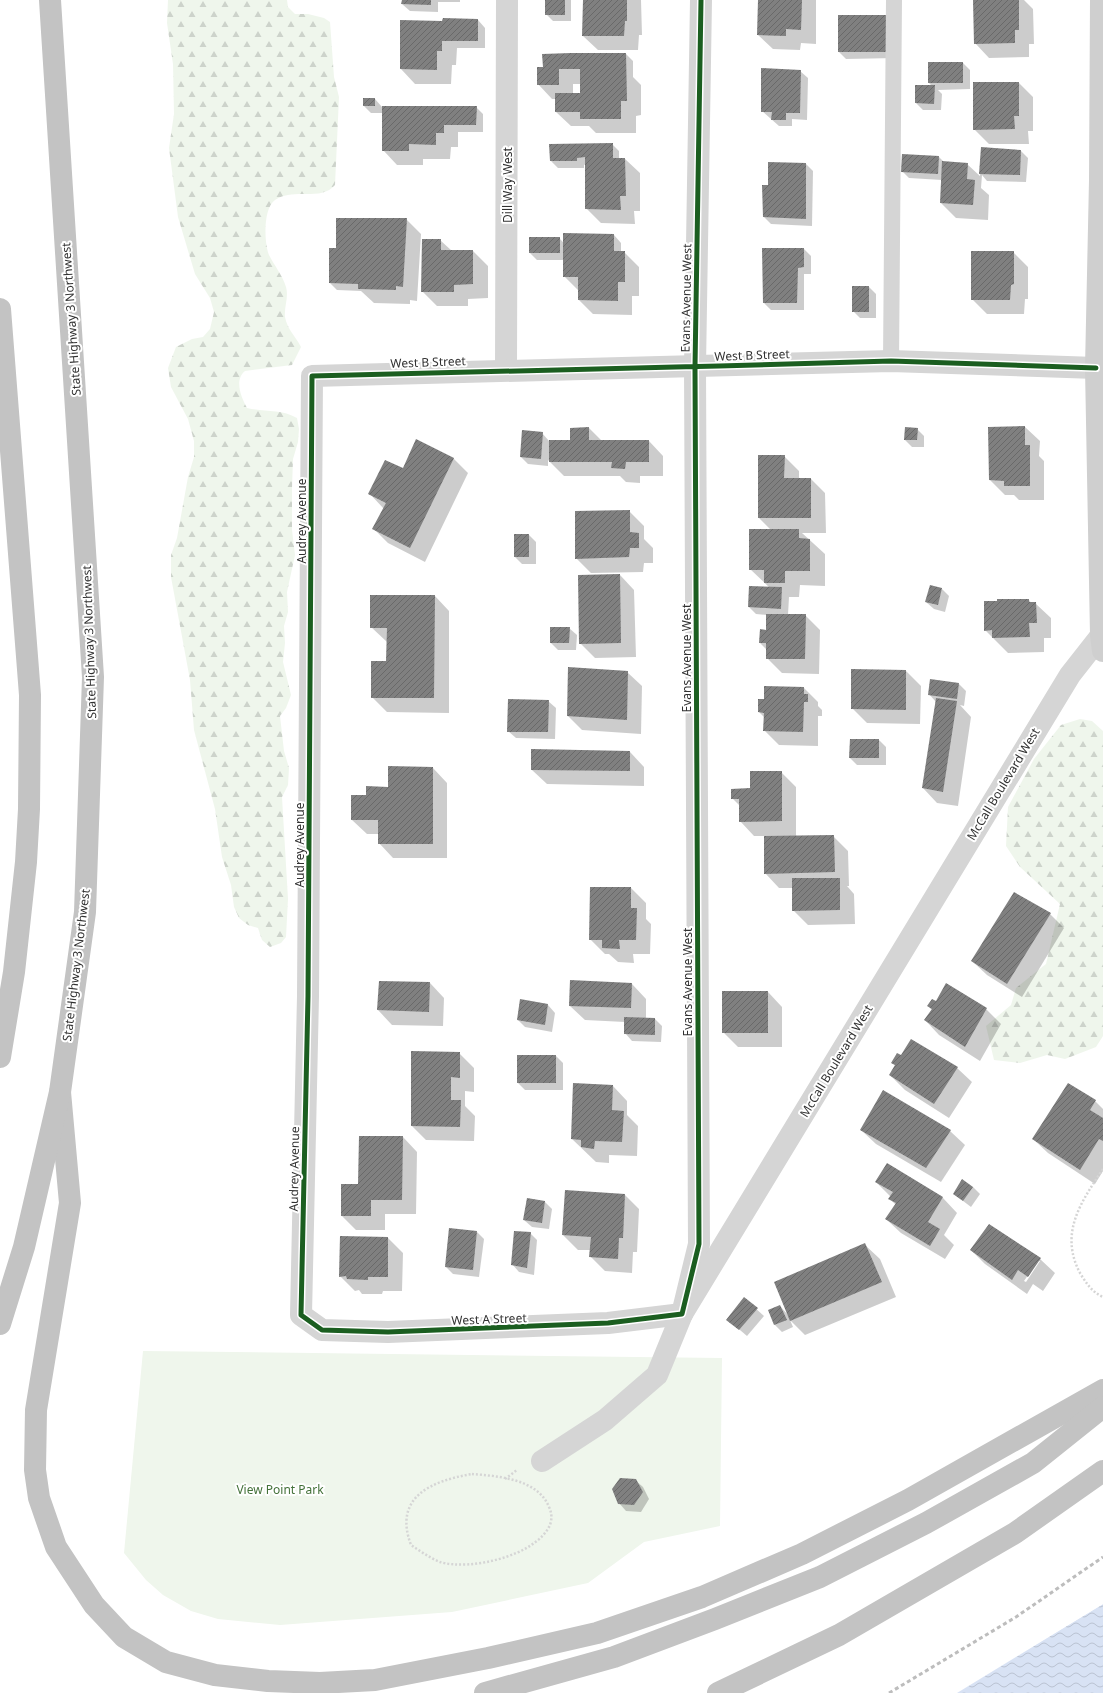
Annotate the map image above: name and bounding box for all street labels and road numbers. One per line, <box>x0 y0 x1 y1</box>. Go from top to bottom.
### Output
street label: Dill Way West <box>499 146 516 223</box>
street label: State Highway 3 Northwest <box>57 241 85 396</box>
street label: Evans Avenue West <box>677 243 695 353</box>
street label: West B Street <box>714 345 791 365</box>
street label: West B Street <box>390 352 467 372</box>
street label: Audrey Avenue <box>293 478 310 564</box>
street label: State Highway 3 Northwest <box>78 564 100 719</box>
street label: Evans Avenue West <box>678 603 695 712</box>
street label: McCall Boulevard West <box>963 724 1044 843</box>
street label: Audrey Avenue <box>291 802 308 888</box>
street label: State Highway 3 Northwest <box>58 887 94 1042</box>
street label: Evans Avenue West <box>679 927 696 1036</box>
street label: McCall Boulevard West <box>796 1001 877 1120</box>
street label: Audrey Avenue <box>285 1126 303 1212</box>
street label: West A Street <box>451 1309 528 1329</box>

